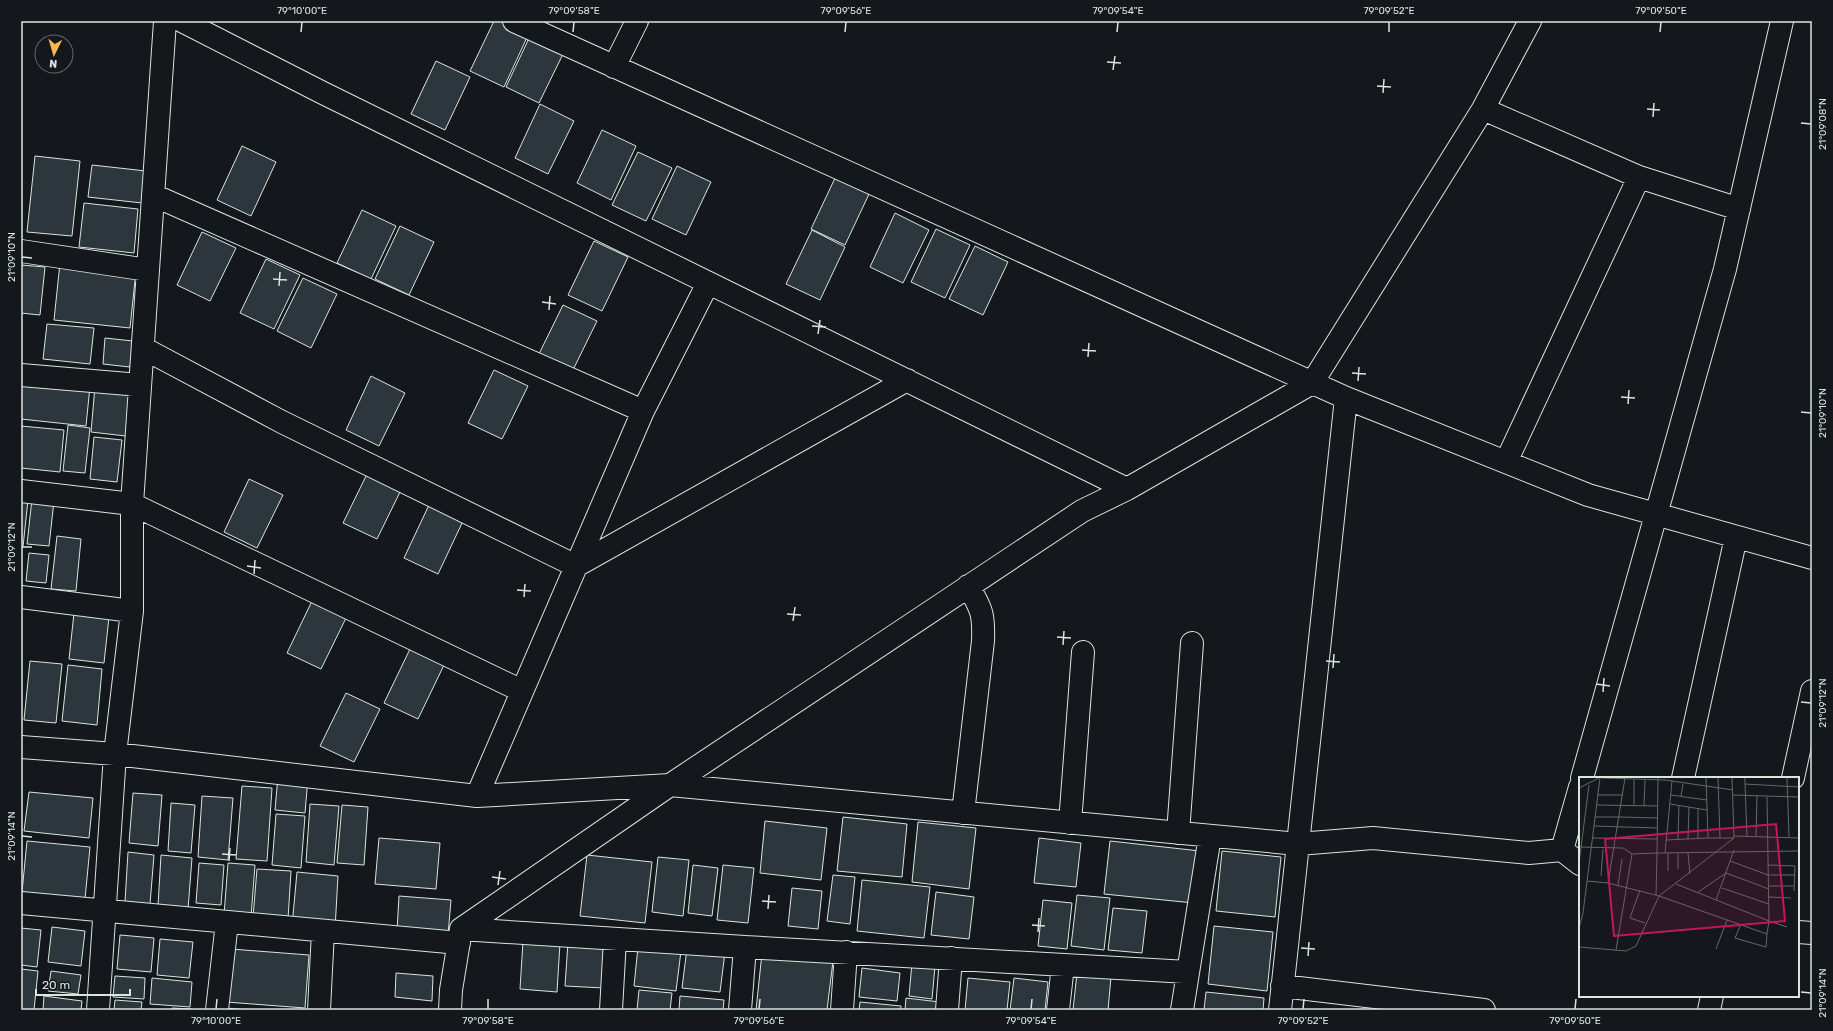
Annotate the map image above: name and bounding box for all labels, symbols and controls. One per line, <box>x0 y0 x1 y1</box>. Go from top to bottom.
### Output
text: 79°10'00"E <box>277 5 327 17</box>
text: 79°09'58"E <box>548 5 600 17</box>
text: 79°09'56"E <box>821 5 871 17</box>
text: 79°09'54"E <box>1092 5 1144 17</box>
text: 79°09'52"E <box>1363 5 1415 17</box>
text: 79°09'50"E <box>1635 5 1687 17</box>
north arrow <box>34 34 74 74</box>
text: N <box>49 57 58 70</box>
text: 21°09'08"N <box>1817 98 1829 150</box>
text: 21°09'10"N <box>6 232 18 282</box>
text: 21°09'10"N <box>1817 388 1829 438</box>
text: 21°09'12"N <box>6 522 18 572</box>
text: 21°09'12"N <box>1817 678 1829 728</box>
inset map <box>1579 777 1799 997</box>
text: 21°09'14"N <box>6 811 18 861</box>
text: 21°09'14"N <box>1817 968 1829 1018</box>
scale bar <box>36 971 130 997</box>
text: 20 m <box>42 978 70 992</box>
text: 79°10'00"E <box>191 1015 241 1027</box>
text: 79°09'58"E <box>462 1015 514 1027</box>
text: 79°09'56"E <box>734 1015 784 1027</box>
text: 79°09'54"E <box>1005 1015 1057 1027</box>
text: 79°09'52"E <box>1277 1015 1329 1027</box>
text: 79°09'50"E <box>1549 1015 1601 1027</box>

